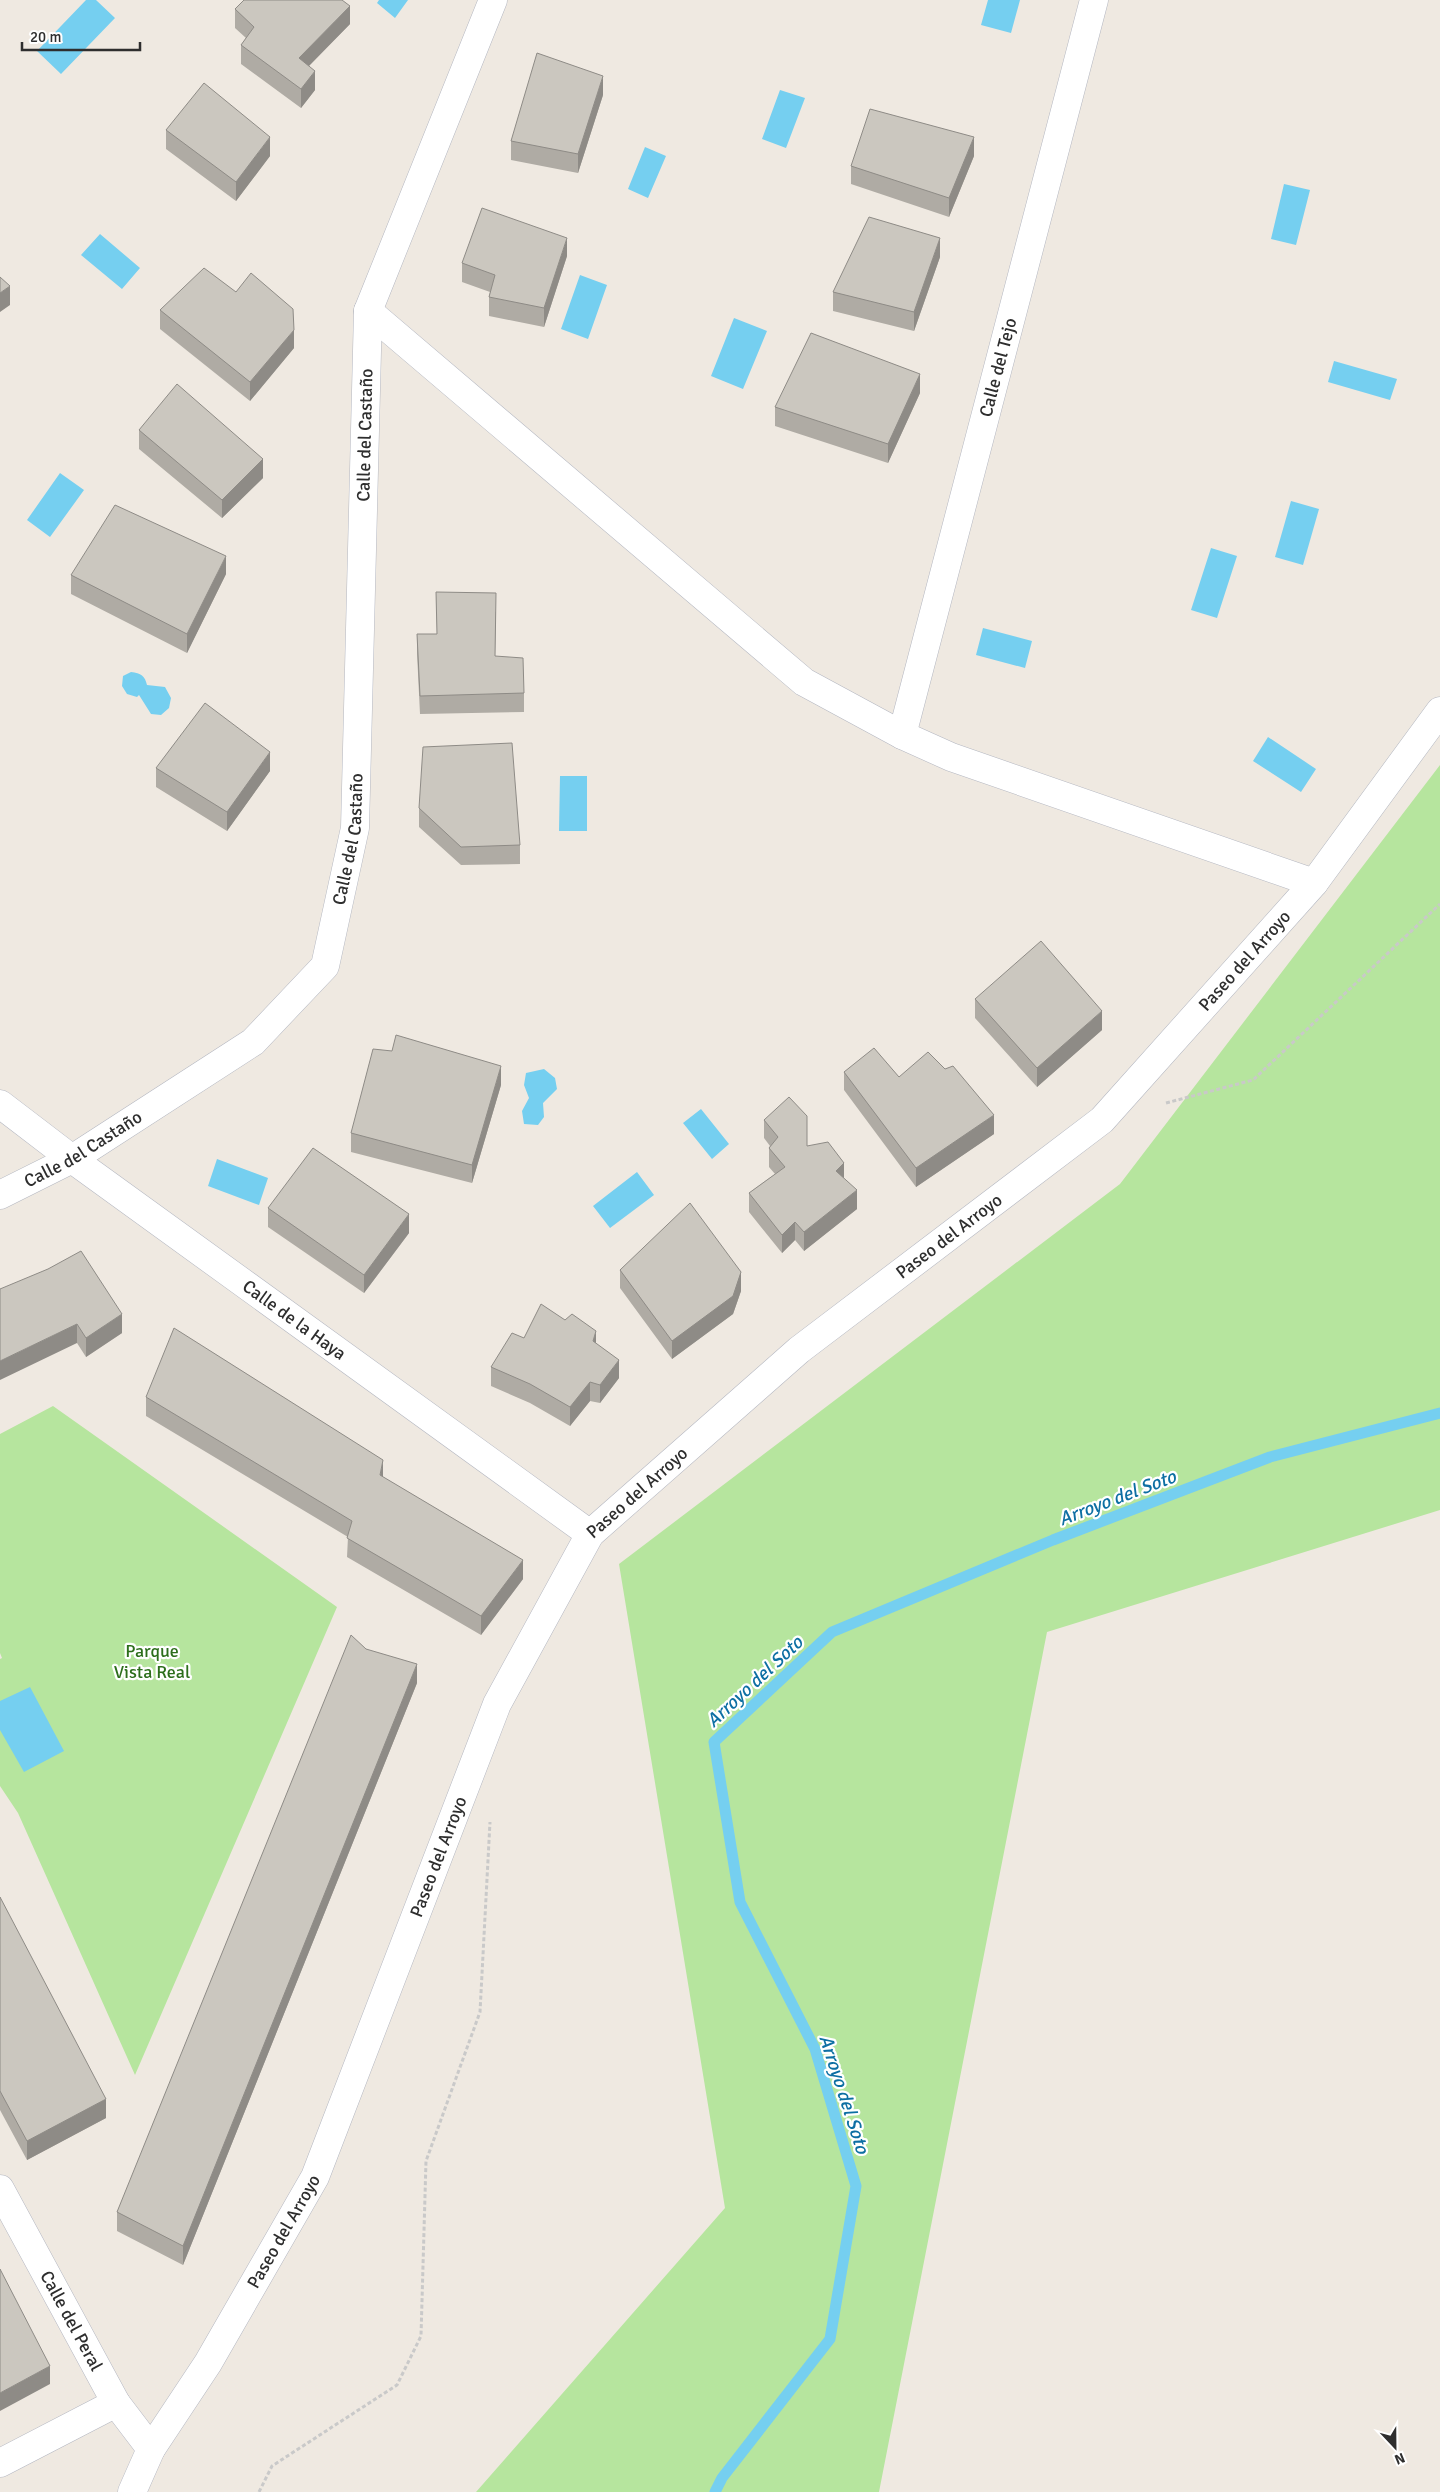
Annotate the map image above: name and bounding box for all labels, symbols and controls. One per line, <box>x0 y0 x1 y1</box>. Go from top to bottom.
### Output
scale bar <box>22 20 140 52</box>
text: 20 m <box>30 28 61 46</box>
street label: Calle del Tejo <box>975 315 1022 419</box>
street label: Calle del Castaño <box>352 368 378 502</box>
street label: Calle del Castaño <box>328 773 367 907</box>
street label: Paseo del Arroyo <box>1194 906 1295 1016</box>
street label: Calle del Castaño <box>20 1106 146 1192</box>
street label: Paseo del Arroyo <box>891 1189 1006 1284</box>
street label: Calle de la Haya <box>238 1275 350 1365</box>
street label: Paseo del Arroyo <box>582 1442 692 1543</box>
water label: Arroyo del Soto <box>1055 1464 1180 1531</box>
water label: Arroyo del Soto <box>701 1630 809 1733</box>
park label: Parque Vista Real <box>114 1640 190 1683</box>
street label: Paseo del Arroyo <box>405 1793 471 1920</box>
water label: Arroyo del Soto <box>814 2032 875 2158</box>
street label: Paseo del Arroyo <box>242 2171 325 2292</box>
street label: Calle del Peral <box>35 2267 108 2375</box>
north arrow <box>1370 2422 1420 2472</box>
text: N <box>1392 2449 1407 2468</box>

